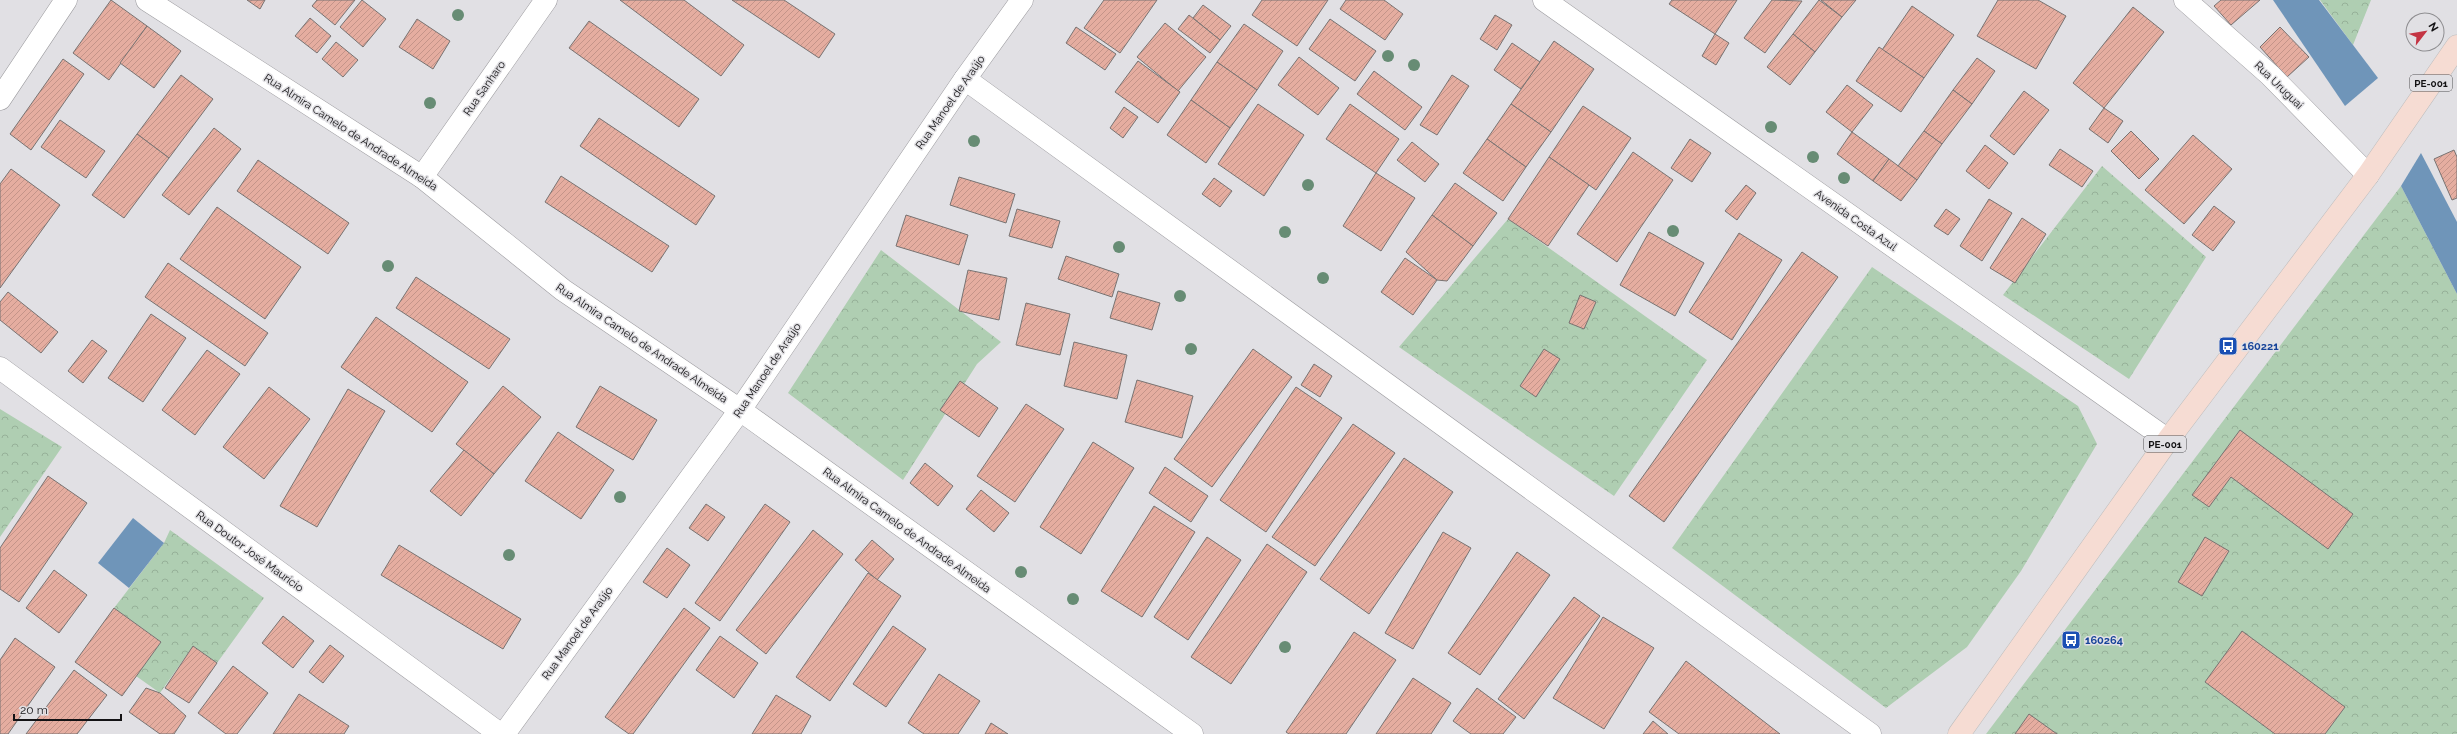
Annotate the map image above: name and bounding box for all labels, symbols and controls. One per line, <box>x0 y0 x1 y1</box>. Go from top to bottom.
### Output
north arrow <box>2405 12 2445 52</box>
text: N <box>2425 20 2441 34</box>
street label: Rua Manoel de Araújo <box>913 53 988 152</box>
street label: Rua Sanharo <box>461 58 508 118</box>
street label: Rua Uruguai <box>2252 59 2306 112</box>
street label: Rua Almira Camelo de Andrade Almeida <box>261 71 440 194</box>
road number: PE-001 <box>2410 75 2452 91</box>
street label: Avenida Costa Azul <box>1812 187 1899 254</box>
street label: Rua Almira Camelo de Andrade Almeida <box>553 281 730 406</box>
street label: Rua Manoel de Araújo <box>731 320 804 420</box>
bus stop icon: 160221 <box>2217 335 2239 357</box>
place label: 160221 <box>2242 340 2279 353</box>
road number: PE-001 <box>2144 436 2186 452</box>
street label: Rua Almira Camelo de Andrade Almeida <box>820 465 993 596</box>
street label: Rua Doutor José Maurício <box>194 508 306 595</box>
street label: Rua Manoel de Araújo <box>539 584 616 682</box>
bus stop icon: 160264 <box>2060 629 2082 651</box>
place label: 160264 <box>2085 634 2123 647</box>
scale bar <box>14 696 121 722</box>
text: 20 m <box>20 703 48 717</box>

